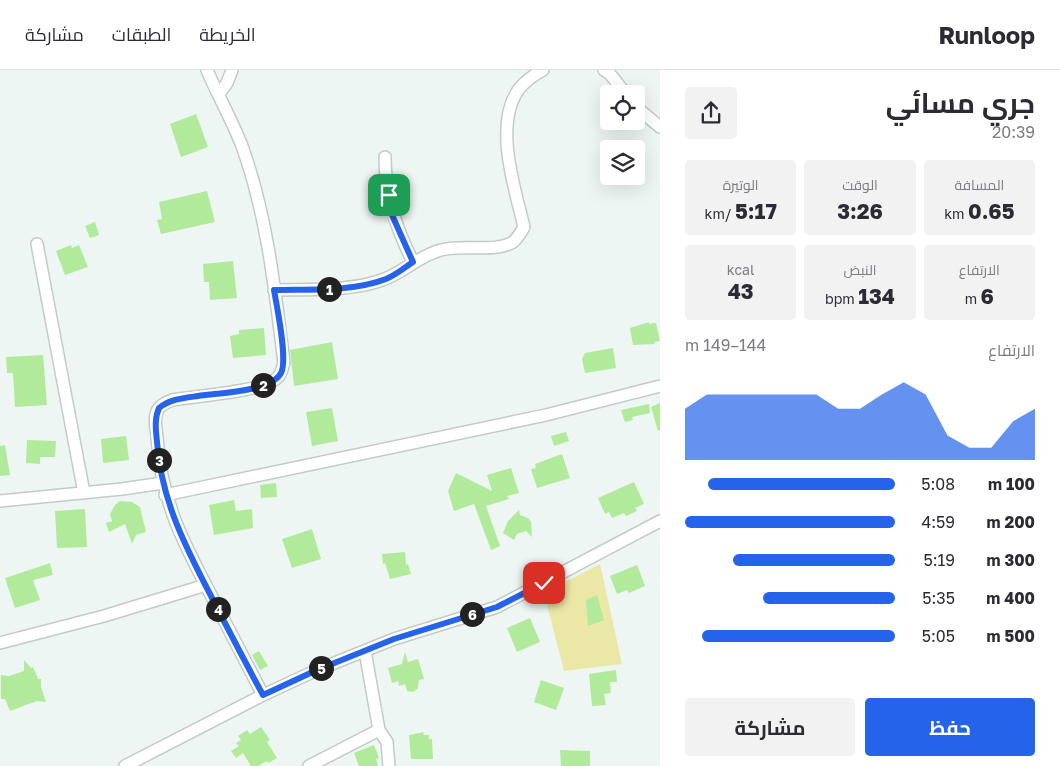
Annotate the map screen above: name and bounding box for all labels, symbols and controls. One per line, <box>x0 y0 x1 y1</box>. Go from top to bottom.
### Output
text: Runloop <box>938 20 1035 49</box>
text: مشاركة <box>25 23 84 45</box>
text: الطبقات <box>112 23 171 45</box>
text: الخريطة <box>199 23 256 45</box>
map controls <box>600 85 645 185</box>
button: locate <box>600 85 645 130</box>
text: جري مسائي <box>886 86 1035 119</box>
button: share <box>685 87 737 139</box>
text: 20:39 <box>992 122 1035 142</box>
button: layers <box>600 140 645 185</box>
pin <box>368 174 410 216</box>
text: الوتيرة <box>723 176 759 193</box>
text: الوقت <box>842 176 878 193</box>
text: المسافة <box>954 176 1004 193</box>
icon: arrive <box>375 181 403 209</box>
text: 5:17 <box>735 198 777 224</box>
text: 3:26 <box>837 198 883 224</box>
text: 0.65 <box>968 198 1015 224</box>
text: /km <box>705 205 735 222</box>
text: km <box>944 205 968 222</box>
text: kcal <box>727 261 755 278</box>
text: النبض <box>844 261 877 278</box>
text: الارتفاع <box>959 261 1000 278</box>
pin: 1 <box>316 276 342 302</box>
text: 43 <box>728 278 754 304</box>
text: 1 <box>326 281 333 298</box>
text: 134 <box>858 283 895 309</box>
text: 6 <box>981 283 994 309</box>
text: bpm <box>825 290 858 307</box>
text: m <box>965 290 981 307</box>
text: 144–149 m <box>685 335 766 355</box>
text: الارتفاع <box>988 340 1035 360</box>
pin: 2 <box>250 372 276 398</box>
text: 2 <box>259 377 268 394</box>
pin: 3 <box>146 448 172 472</box>
text: 3 <box>155 452 164 469</box>
text: 5:08 <box>921 474 955 494</box>
text: 100 m <box>988 474 1035 494</box>
text: 4:59 <box>921 512 955 532</box>
text: 200 m <box>986 512 1035 532</box>
text: 5:19 <box>923 550 955 570</box>
text: 300 m <box>986 550 1035 570</box>
pin <box>523 562 565 604</box>
icon: check <box>530 569 558 597</box>
text: 5:35 <box>922 588 955 608</box>
text: 400 m <box>986 588 1035 608</box>
pin: 4 <box>206 596 230 622</box>
text: 4 <box>214 601 223 618</box>
pin: 6 <box>460 602 484 626</box>
text: 6 <box>468 606 477 623</box>
text: 5:05 <box>922 626 955 646</box>
text: 500 m <box>986 626 1035 646</box>
pin: 5 <box>308 656 334 680</box>
text: 5 <box>317 660 326 677</box>
button: مشاركة <box>685 698 855 756</box>
button: حفظ <box>865 698 1035 756</box>

